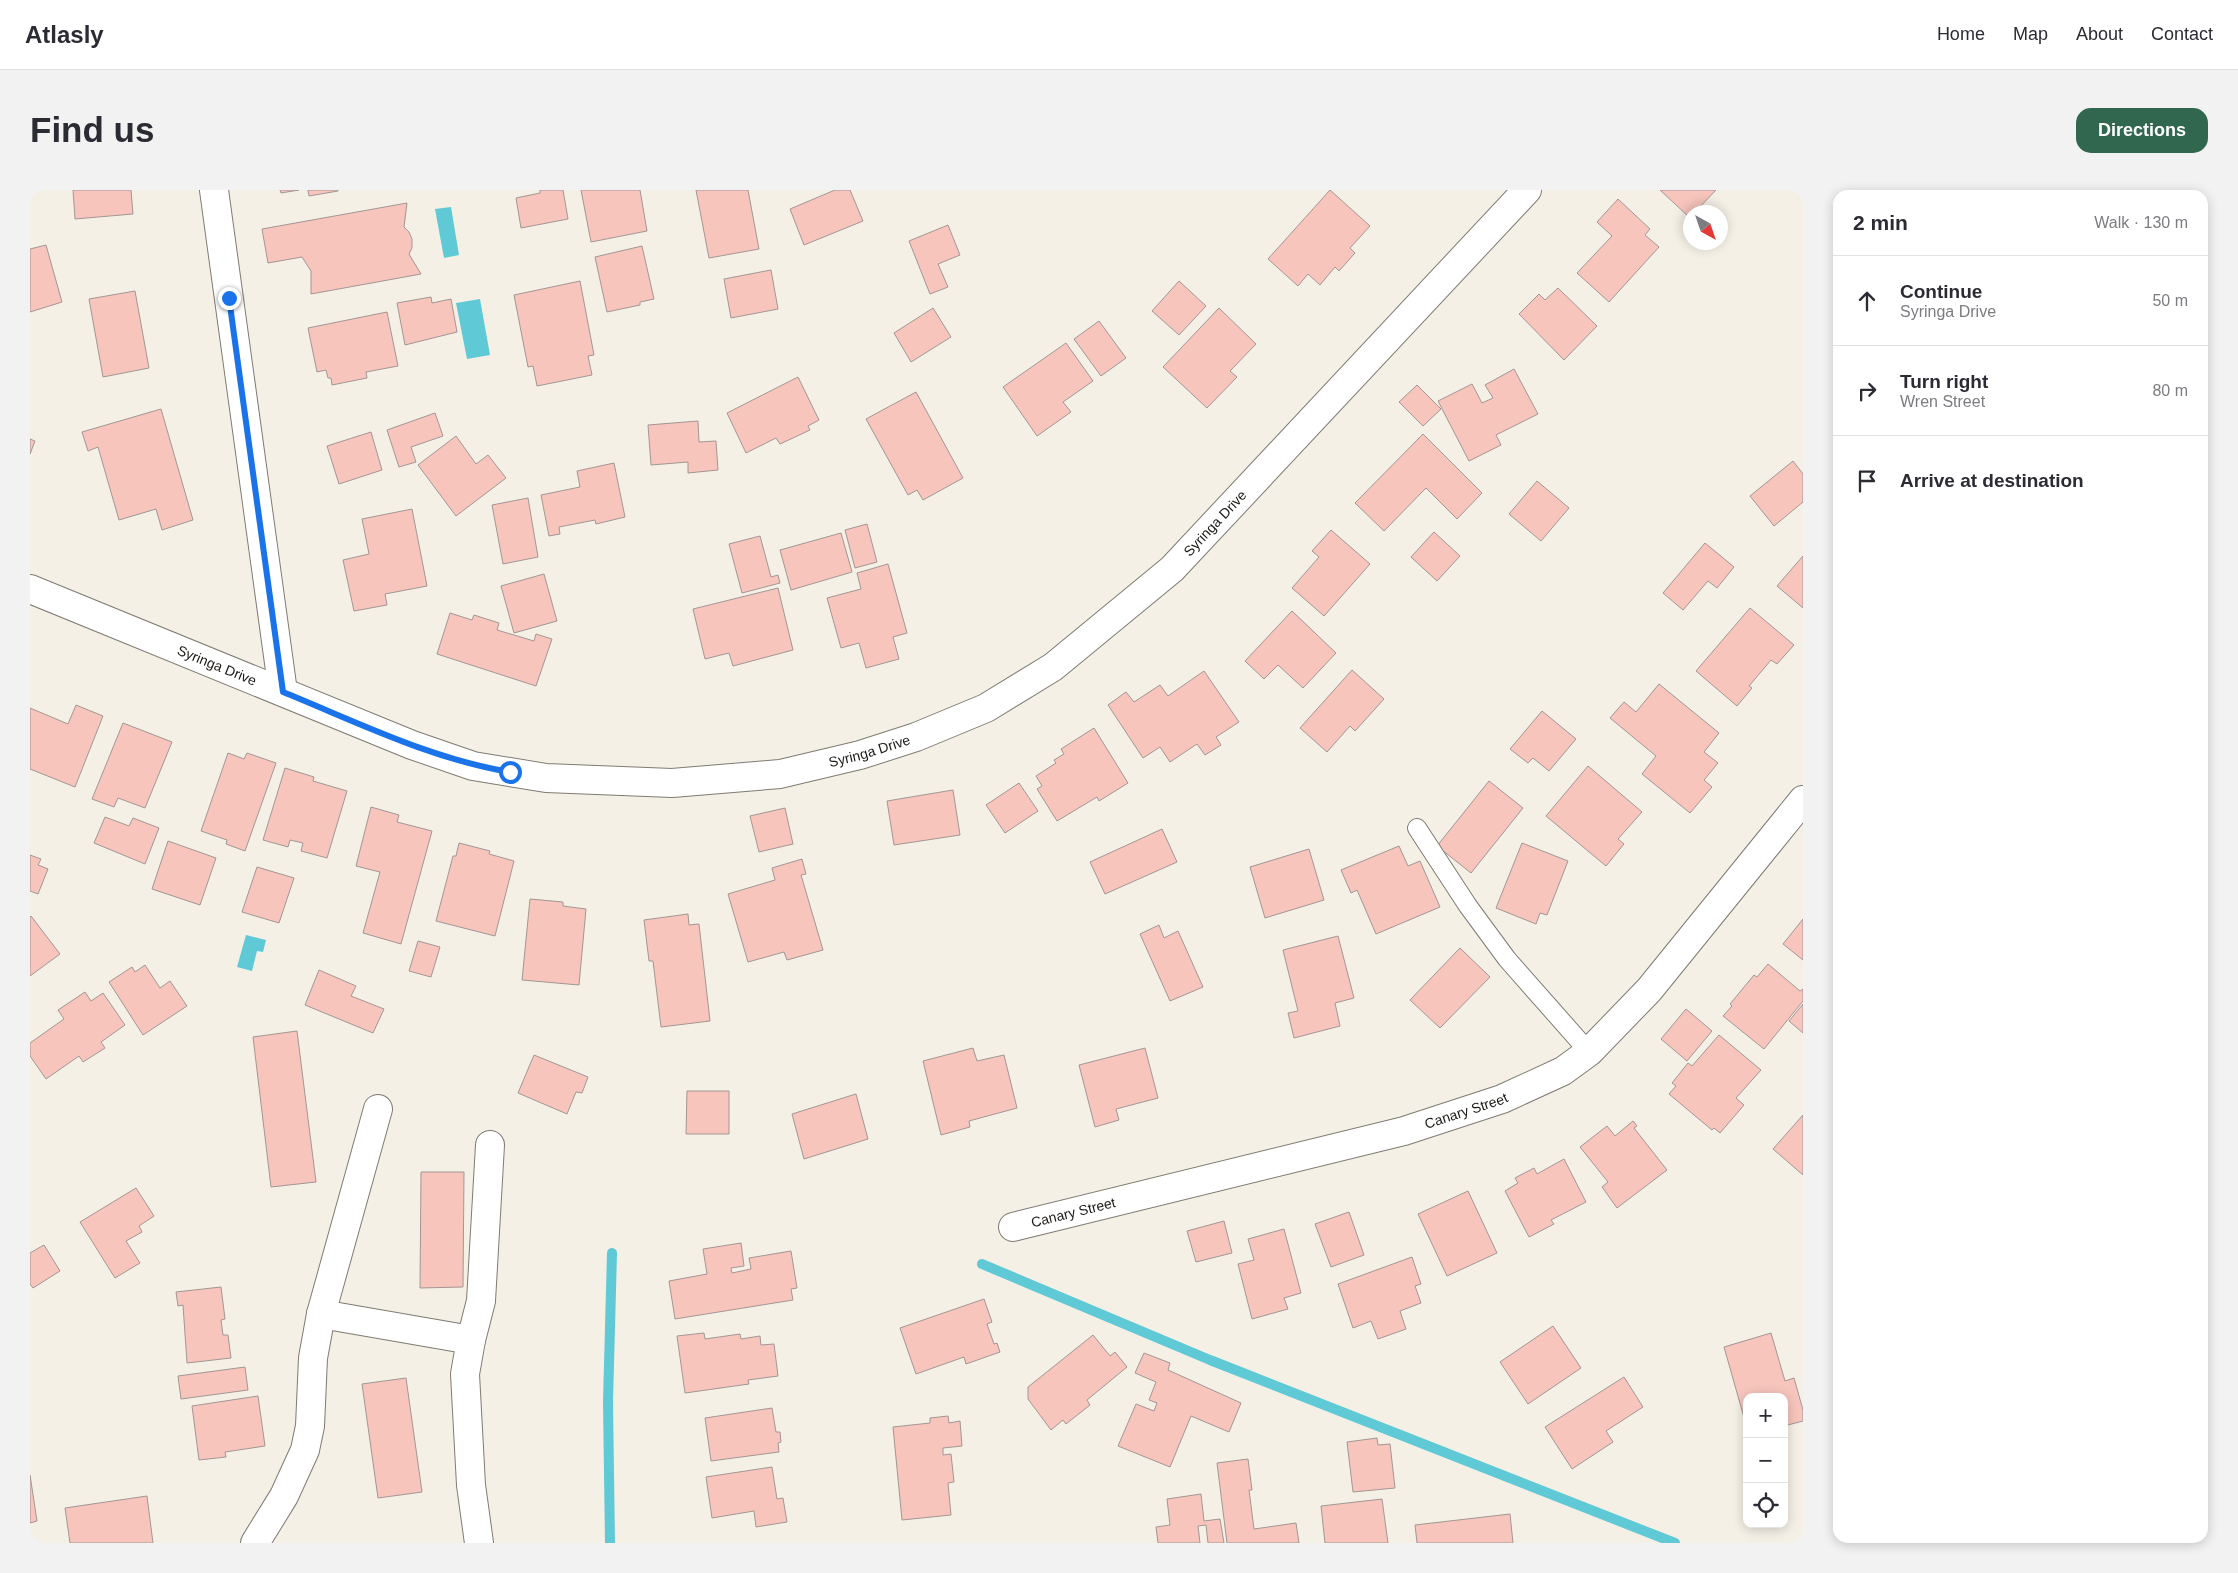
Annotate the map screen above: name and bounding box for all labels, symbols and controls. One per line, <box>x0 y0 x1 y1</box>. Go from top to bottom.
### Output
text: Atlasly <box>25 21 104 48</box>
text: Home <box>1937 24 1985 44</box>
text: Map <box>2013 24 2048 44</box>
text: About <box>2076 24 2123 44</box>
text: Contact <box>2151 24 2213 44</box>
button: Directions <box>2076 108 2208 153</box>
text: Find us <box>30 110 154 149</box>
north arrow <box>1683 205 1728 250</box>
text: 2 min <box>1853 211 1908 234</box>
text: Walk · 130 m <box>2094 214 2188 231</box>
text: Continue <box>1900 281 1982 302</box>
route end <box>218 287 241 310</box>
icon: ahead <box>1853 287 1881 315</box>
text: 50 m <box>2152 292 2188 309</box>
text: Syringa Drive <box>1900 303 1996 320</box>
text: Turn right <box>1900 371 1988 392</box>
icon: right <box>1853 377 1881 405</box>
text: 80 m <box>2152 382 2188 399</box>
text: Wren Street <box>1900 393 1985 410</box>
icon: arrive <box>1853 467 1881 495</box>
text: Arrive at destination <box>1900 470 2084 491</box>
street label: Syringa Drive <box>1180 487 1250 559</box>
street label: Syringa Drive <box>175 642 259 689</box>
street label: Syringa Drive <box>827 731 912 770</box>
route start <box>499 761 522 784</box>
street label: Canary Street <box>1423 1089 1510 1132</box>
street label: Canary Street <box>1029 1194 1117 1230</box>
map controls <box>1743 1393 1788 1528</box>
button: + <box>1743 1393 1788 1438</box>
button: − <box>1743 1438 1788 1483</box>
button: locate <box>1743 1483 1788 1528</box>

